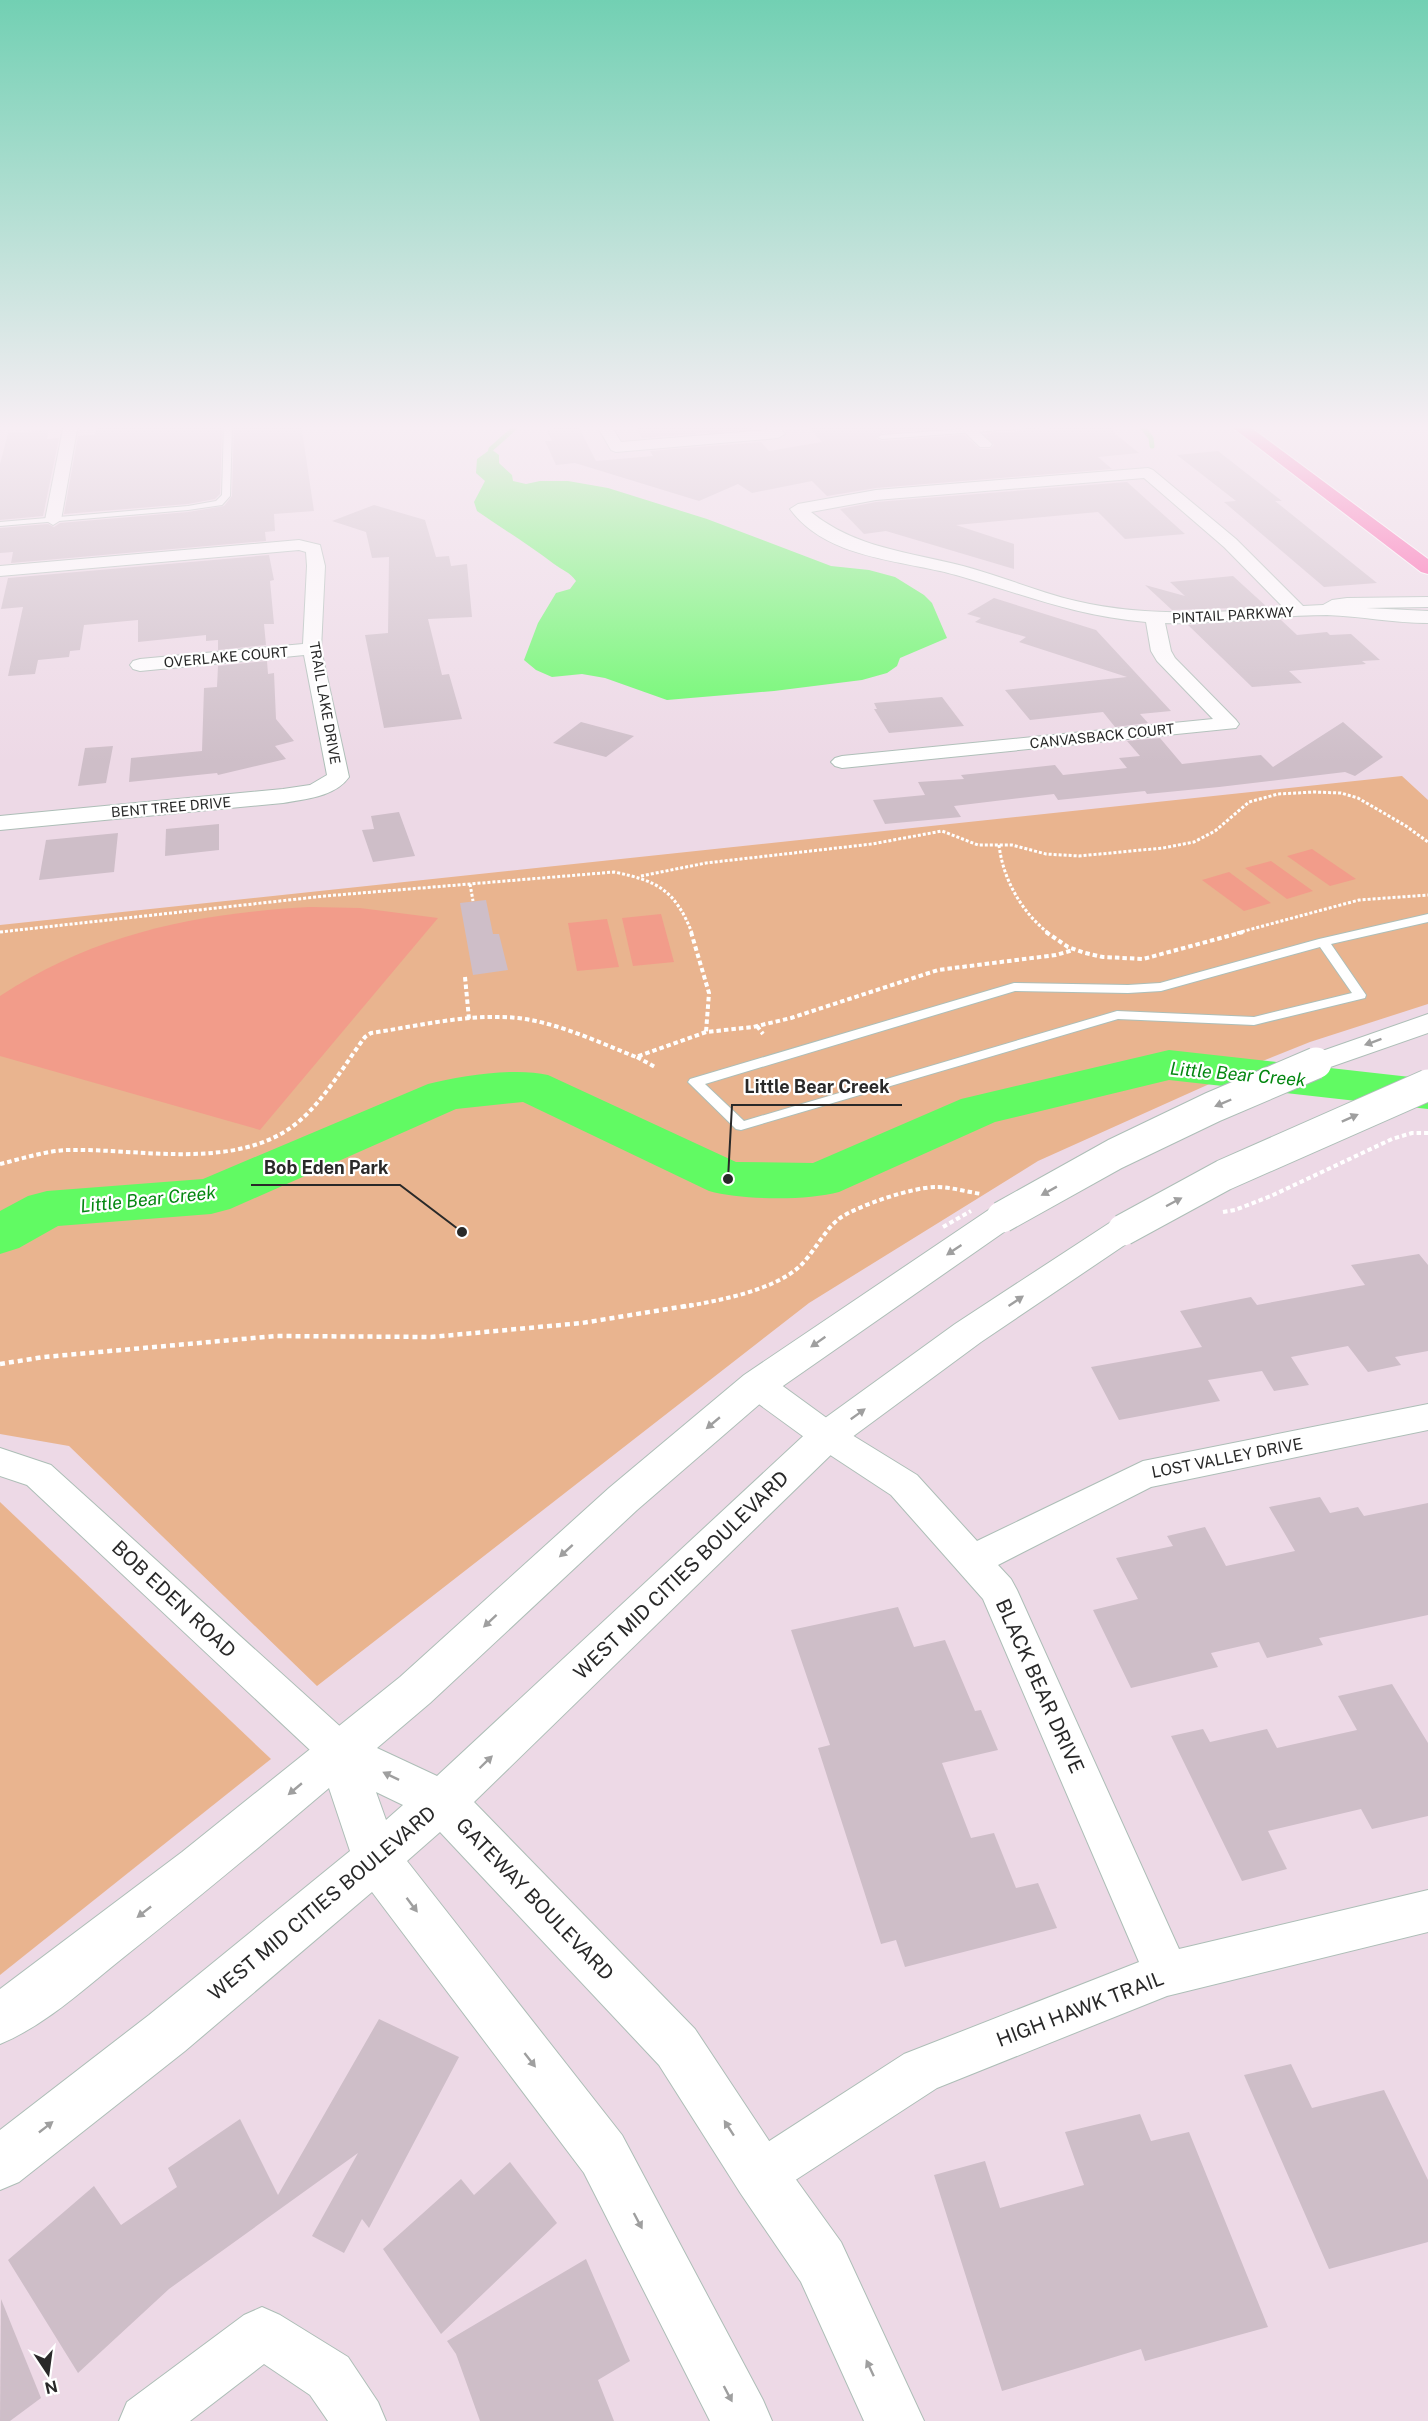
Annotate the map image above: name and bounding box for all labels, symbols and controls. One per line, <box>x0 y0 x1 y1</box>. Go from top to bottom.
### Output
street label: PINTAIL PARKWAY <box>1172 604 1295 626</box>
street label: TRAIL LAKE DRIVE <box>306 640 344 766</box>
street label: OVERLAKE COURT <box>163 644 289 670</box>
street label: CANVASBACK COURT <box>1029 720 1175 752</box>
street label: BENT TREE DRIVE <box>110 794 232 820</box>
one-way arrow <box>1364 1038 1382 1048</box>
water label: Little Bear Creek <box>1169 1058 1307 1090</box>
callout: Little Bear Creek <box>732 1069 902 1105</box>
text: Little Bear Creek <box>744 1076 890 1097</box>
one-way arrow <box>1214 1098 1232 1108</box>
one-way arrow <box>1341 1113 1359 1122</box>
callout: Bob Eden Park <box>251 1149 400 1185</box>
text: Bob Eden Park <box>264 1157 389 1178</box>
water label: Little Bear Creek <box>79 1181 217 1217</box>
one-way arrow <box>1041 1186 1058 1196</box>
one-way arrow <box>1166 1197 1183 1207</box>
one-way arrow <box>946 1244 962 1256</box>
one-way arrow <box>1008 1295 1024 1307</box>
one-way arrow <box>810 1336 826 1348</box>
one-way arrow <box>849 1408 865 1420</box>
one-way arrow <box>706 1416 721 1429</box>
street label: LOST VALLEY DRIVE <box>1150 1434 1304 1482</box>
street label: WEST MID CITIES BOULEVARD <box>568 1466 794 1684</box>
street label: BOB EDEN ROAD <box>107 1535 241 1663</box>
one-way arrow <box>559 1544 574 1557</box>
street label: BLACK BEAR DRIVE <box>991 1595 1089 1777</box>
one-way arrow <box>483 1614 497 1628</box>
one-way arrow <box>478 1756 492 1770</box>
one-way arrow <box>383 1772 400 1781</box>
one-way arrow <box>288 1782 303 1795</box>
street label: WEST MID CITIES BOULEVARD <box>203 1801 441 2005</box>
street label: GATEWAY BOULEVARD <box>451 1813 619 1985</box>
one-way arrow <box>405 1897 418 1913</box>
one-way arrow <box>136 1905 151 1917</box>
street label: HIGH HAWK TRAIL <box>993 1966 1167 2052</box>
one-way arrow <box>524 2052 536 2067</box>
one-way arrow <box>724 2120 735 2136</box>
one-way arrow <box>38 2121 54 2134</box>
one-way arrow <box>633 2213 643 2230</box>
north arrow <box>18 2343 78 2403</box>
one-way arrow <box>865 2359 874 2376</box>
text: N <box>43 2376 59 2398</box>
one-way arrow <box>724 2386 733 2403</box>

